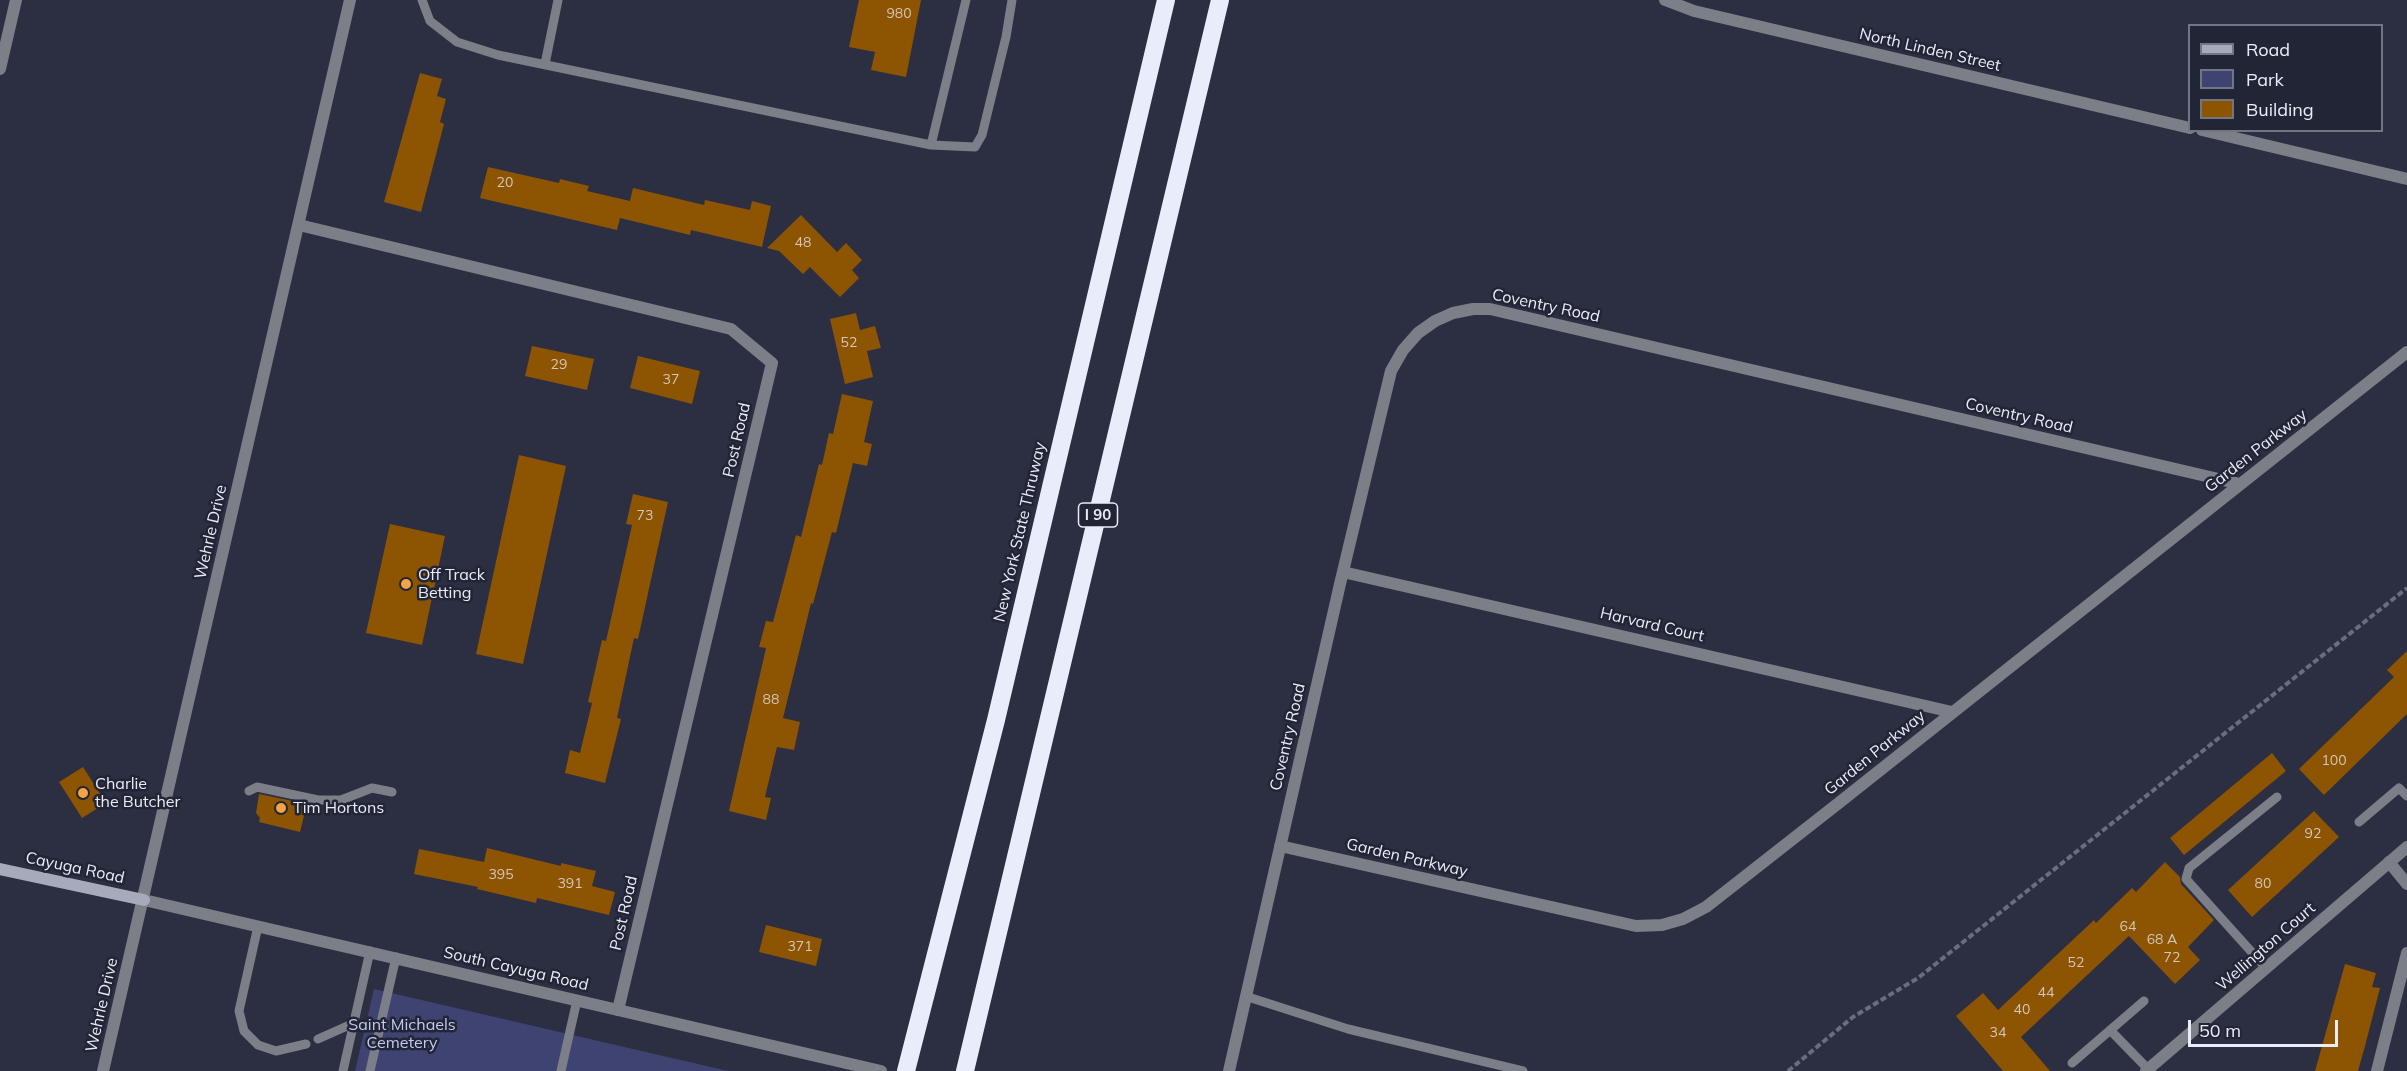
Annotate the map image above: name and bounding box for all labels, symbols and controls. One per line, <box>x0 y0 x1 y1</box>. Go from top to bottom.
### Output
house number: 980 <box>886 6 912 22</box>
street label: North Linden Street <box>1857 24 2003 76</box>
legend <box>2188 24 2383 132</box>
text: Road <box>2246 38 2290 61</box>
text: Park <box>2246 68 2284 91</box>
text: Building <box>2246 98 2314 121</box>
house number: 20 <box>497 175 513 191</box>
house number: 48 <box>795 235 811 251</box>
street label: Coventry Road <box>1490 285 1602 327</box>
house number: 52 <box>841 335 857 351</box>
house number: 29 <box>551 357 567 373</box>
house number: 37 <box>663 372 679 388</box>
street label: Coventry Road <box>1963 394 2075 438</box>
street label: Post Road <box>719 401 755 479</box>
street label: Garden Parkway <box>2201 405 2311 497</box>
street label: New York State Thruway <box>990 440 1050 624</box>
street label: Wehrle Drive <box>191 483 231 581</box>
road number: I 90 <box>1078 503 1118 527</box>
house number: 73 <box>637 508 653 524</box>
place label: Off Track Betting <box>418 565 485 603</box>
marker: Off Track Betting <box>399 577 413 591</box>
street label: Harvard Court <box>1598 604 1706 646</box>
street label: Coventry Road <box>1266 681 1310 793</box>
house number: 88 <box>763 692 779 708</box>
street label: Garden Parkway <box>1821 707 1929 799</box>
house number: 100 <box>2321 753 2347 769</box>
place label: Charlie the Butcher <box>95 774 180 812</box>
marker: Charlie the Butcher <box>76 786 90 800</box>
place label: Tim Hortons <box>293 798 384 818</box>
marker: Tim Hortons <box>274 801 288 815</box>
house number: 92 <box>2305 826 2321 842</box>
street label: Garden Parkway <box>1344 835 1470 881</box>
street label: Cayuga Road <box>24 848 126 888</box>
house number: 395 <box>488 867 514 883</box>
street label: Post Road <box>606 874 642 952</box>
house number: 391 <box>557 876 583 892</box>
house number: 80 <box>2255 876 2271 892</box>
street label: Wellington Court <box>2213 899 2319 995</box>
house number: 64 <box>2120 919 2136 935</box>
house number: 68 A <box>2147 932 2177 948</box>
house number: 371 <box>787 939 813 955</box>
street label: South Cayuga Road <box>442 943 590 995</box>
house number: 72 <box>2164 950 2180 966</box>
house number: 52 <box>2068 955 2084 971</box>
street label: Wehrle Drive <box>82 956 122 1054</box>
house number: 44 <box>2038 985 2054 1001</box>
house number: 40 <box>2014 1002 2030 1018</box>
scale bar <box>2191 1008 2341 1046</box>
park label: Saint Michaels Cemetery <box>348 1015 456 1053</box>
text: 50 m <box>2199 1019 2241 1042</box>
house number: 34 <box>1990 1025 2006 1041</box>

